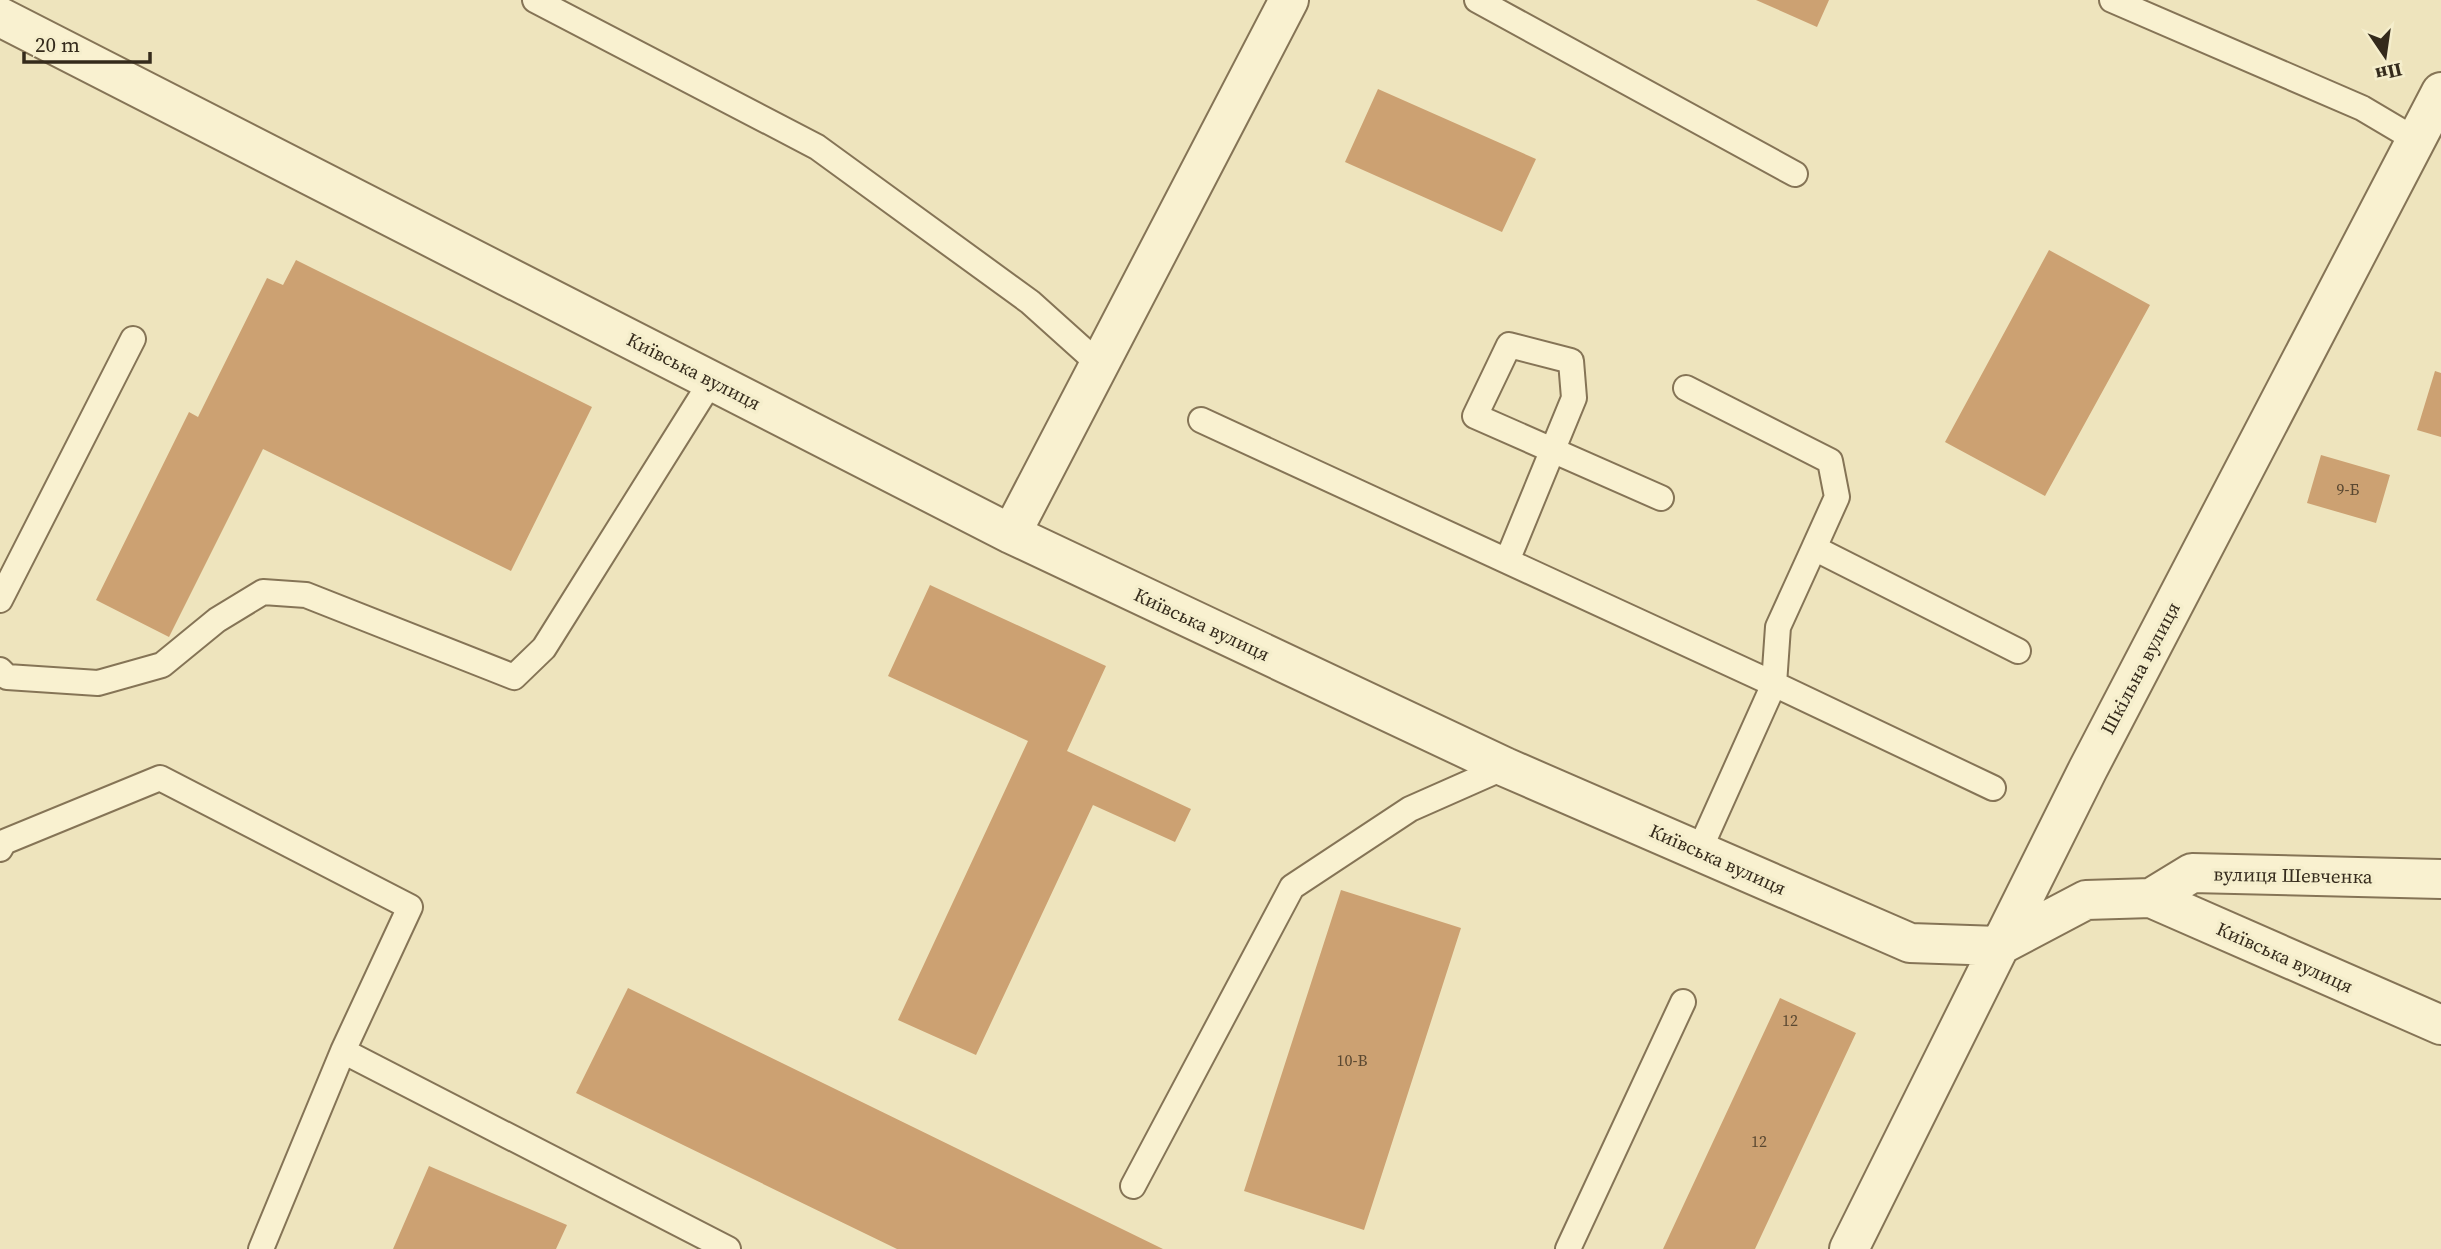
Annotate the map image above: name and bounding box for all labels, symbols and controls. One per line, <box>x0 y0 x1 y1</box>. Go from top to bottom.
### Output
scale bar <box>24 21 150 65</box>
north arrow <box>2350 21 2420 91</box>
text: 20 m <box>35 30 80 59</box>
text: Пн <box>2373 57 2405 88</box>
street label: Київська вулиця <box>623 326 765 416</box>
house number: 9-Б <box>2337 478 2360 500</box>
street label: Київська вулиця <box>1130 581 1274 667</box>
street label: Шкільна вулиця <box>2094 597 2186 739</box>
street label: Київська вулиця <box>1646 817 1790 901</box>
street label: вулиця Шевченка <box>2213 861 2373 889</box>
street label: Київська вулиця <box>2213 915 2357 999</box>
house number: 12 <box>1782 1009 1798 1031</box>
house number: 10-В <box>1336 1049 1368 1071</box>
house number: 12 <box>1751 1130 1767 1152</box>

